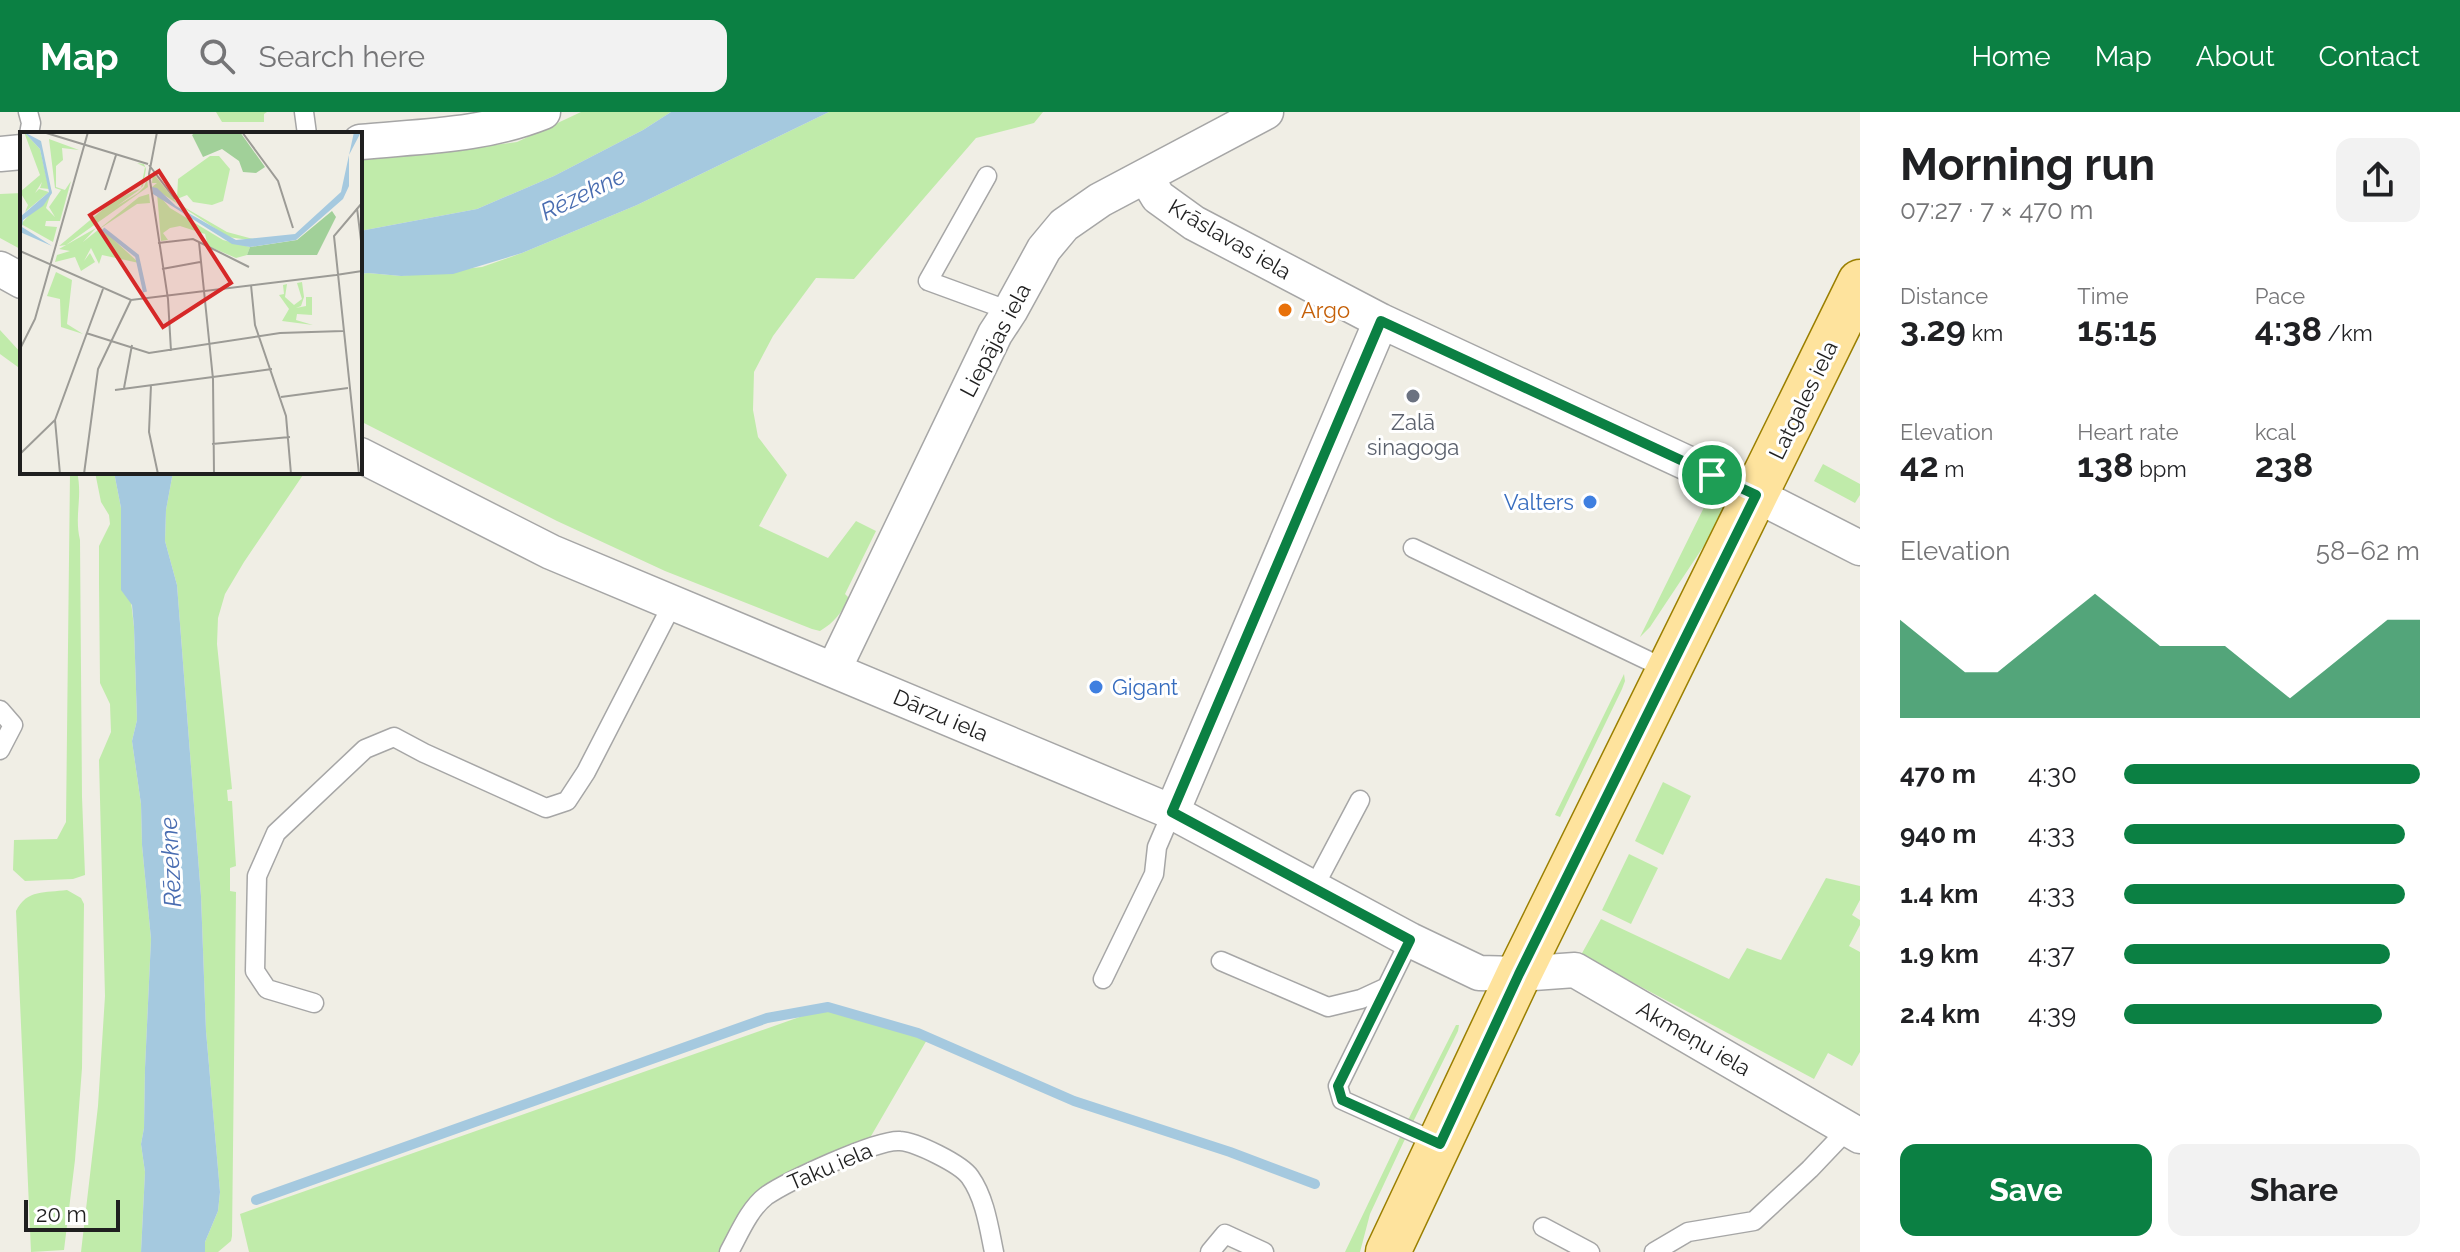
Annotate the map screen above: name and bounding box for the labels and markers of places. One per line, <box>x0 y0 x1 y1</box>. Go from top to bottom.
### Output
place label: Argo <box>1301 297 1350 323</box>
marker: Argo <box>1276 301 1294 319</box>
marker: Zalā sinagoga <box>1404 387 1422 405</box>
place label: Zalā sinagoga <box>1367 409 1459 460</box>
pin <box>1678 441 1746 509</box>
place label: Valters <box>1504 489 1574 515</box>
marker: Valters <box>1581 493 1599 511</box>
place label: Gigant <box>1112 674 1179 700</box>
marker: Gigant <box>1087 678 1105 696</box>

